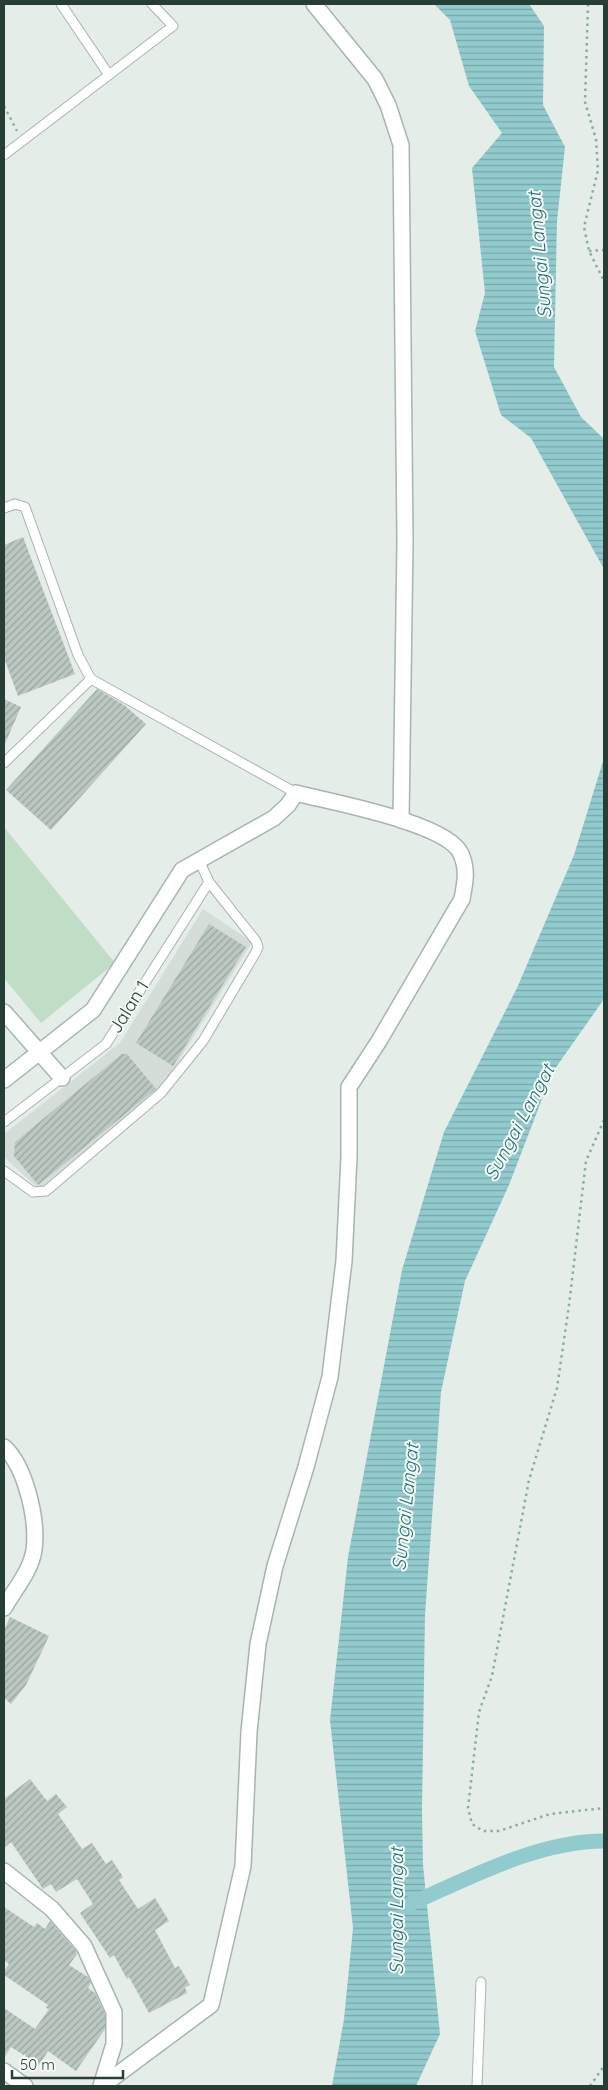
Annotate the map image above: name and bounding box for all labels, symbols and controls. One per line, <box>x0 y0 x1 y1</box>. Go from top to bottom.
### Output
water label: Sungai Langat <box>521 188 557 319</box>
street label: Jalan 1 <box>103 976 154 1038</box>
water label: Sungai Langat <box>479 1058 561 1184</box>
water label: Sungai Langat <box>386 1440 424 1572</box>
water label: Sungai Langat <box>384 1845 408 1975</box>
scale bar <box>12 2048 124 2080</box>
text: 50 m <box>20 2055 55 2074</box>

